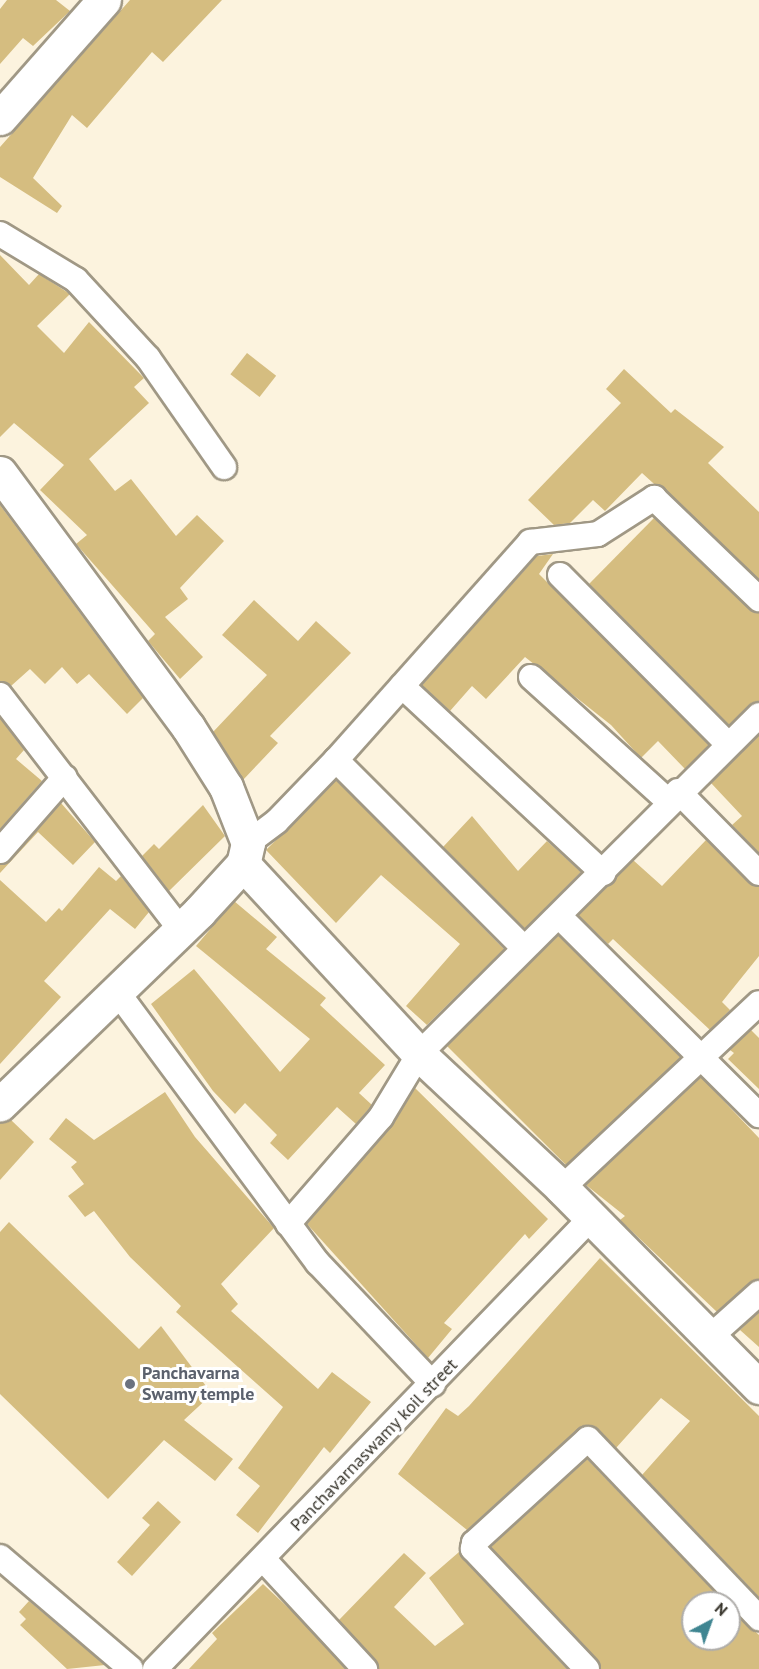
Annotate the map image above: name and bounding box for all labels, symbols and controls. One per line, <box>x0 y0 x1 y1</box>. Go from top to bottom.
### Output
street label: Panchavarnaswamy koil street <box>286 1354 462 1536</box>
place label: Panchavarna Swamy temple <box>142 1363 255 1406</box>
marker: Panchavarna Swamy temple <box>123 1377 137 1391</box>
north arrow <box>681 1591 741 1651</box>
text: N <box>711 1598 732 1620</box>

